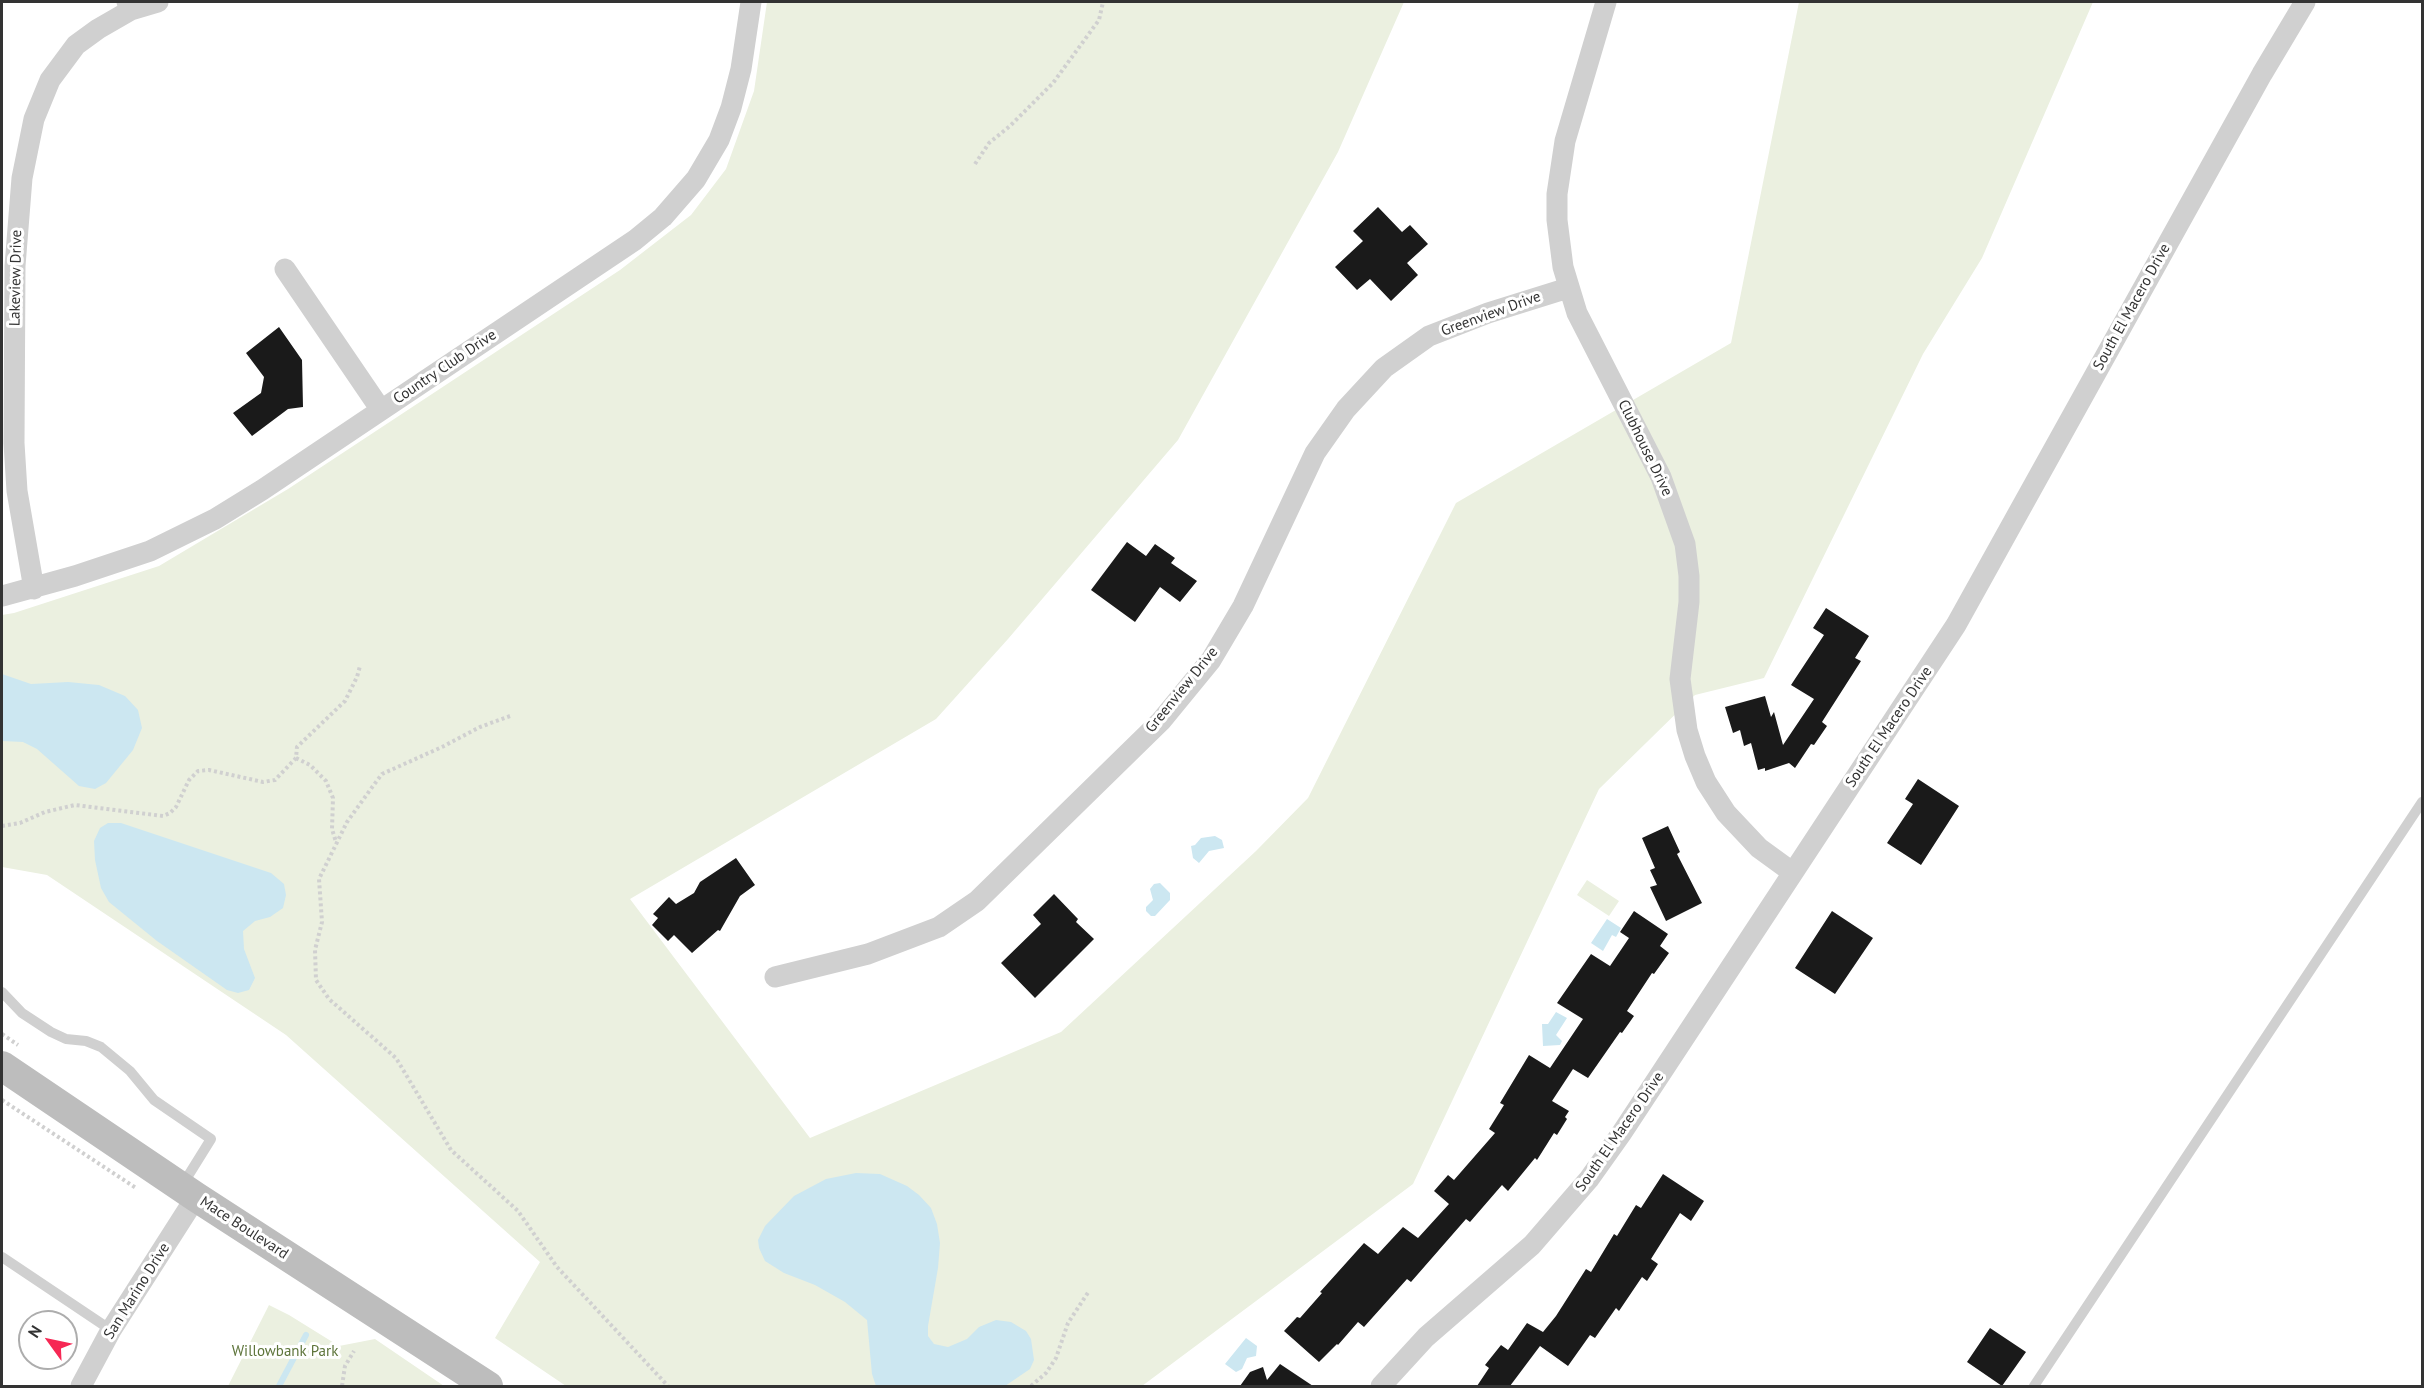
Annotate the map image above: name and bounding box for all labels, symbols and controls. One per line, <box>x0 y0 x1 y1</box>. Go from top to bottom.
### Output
street label: Lakeview Drive <box>6 230 26 326</box>
street label: South El Macero Drive <box>2090 241 2174 373</box>
street label: Greenview Drive <box>1439 288 1543 340</box>
street label: Country Club Drive <box>390 326 500 408</box>
street label: Clubhouse Drive <box>1614 397 1676 499</box>
street label: Greenview Drive <box>1142 644 1222 736</box>
street label: South El Macero Drive <box>1842 663 1936 791</box>
street label: South El Macero Drive <box>1572 1069 1668 1195</box>
street label: Mace Boulevard <box>196 1193 292 1263</box>
street label: San Marino Drive <box>100 1240 174 1342</box>
north arrow <box>18 1310 78 1370</box>
text: N <box>23 1321 46 1341</box>
park label: Willowbank Park <box>232 1343 338 1361</box>

